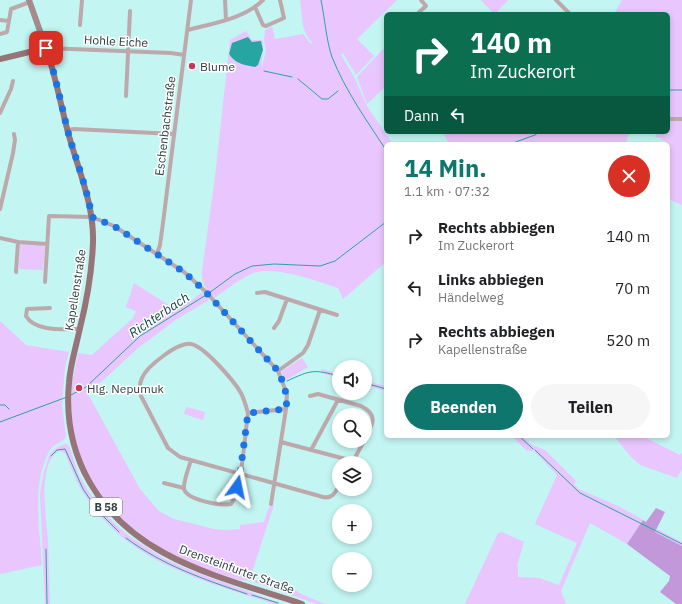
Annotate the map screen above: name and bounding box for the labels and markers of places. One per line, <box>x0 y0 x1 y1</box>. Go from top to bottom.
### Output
pin <box>29 31 63 65</box>
place label: Blume <box>200 59 235 74</box>
marker: Blume <box>187 61 197 71</box>
place label: Hlg. Nepumuk <box>87 381 164 396</box>
marker: Hlg. Nepumuk <box>74 383 84 393</box>

